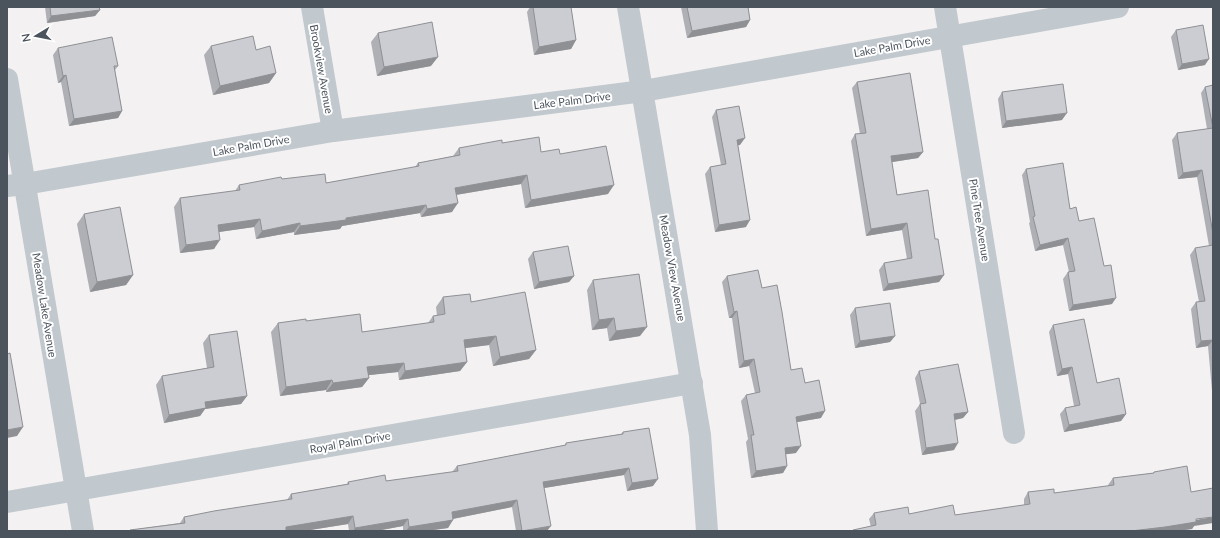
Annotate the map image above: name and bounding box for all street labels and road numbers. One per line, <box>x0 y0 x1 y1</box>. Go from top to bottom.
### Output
street label: Brookview Avenue <box>308 23 336 115</box>
street label: Lake Palm Drive <box>853 33 932 59</box>
street label: Lake Palm Drive <box>533 89 611 111</box>
street label: Lake Palm Drive <box>212 132 291 158</box>
street label: Pine Tree Avenue <box>967 178 993 262</box>
street label: Meadow View Avenue <box>657 214 689 322</box>
street label: Meadow Lake Avenue <box>30 252 60 359</box>
street label: Royal Palm Drive <box>309 428 392 455</box>

